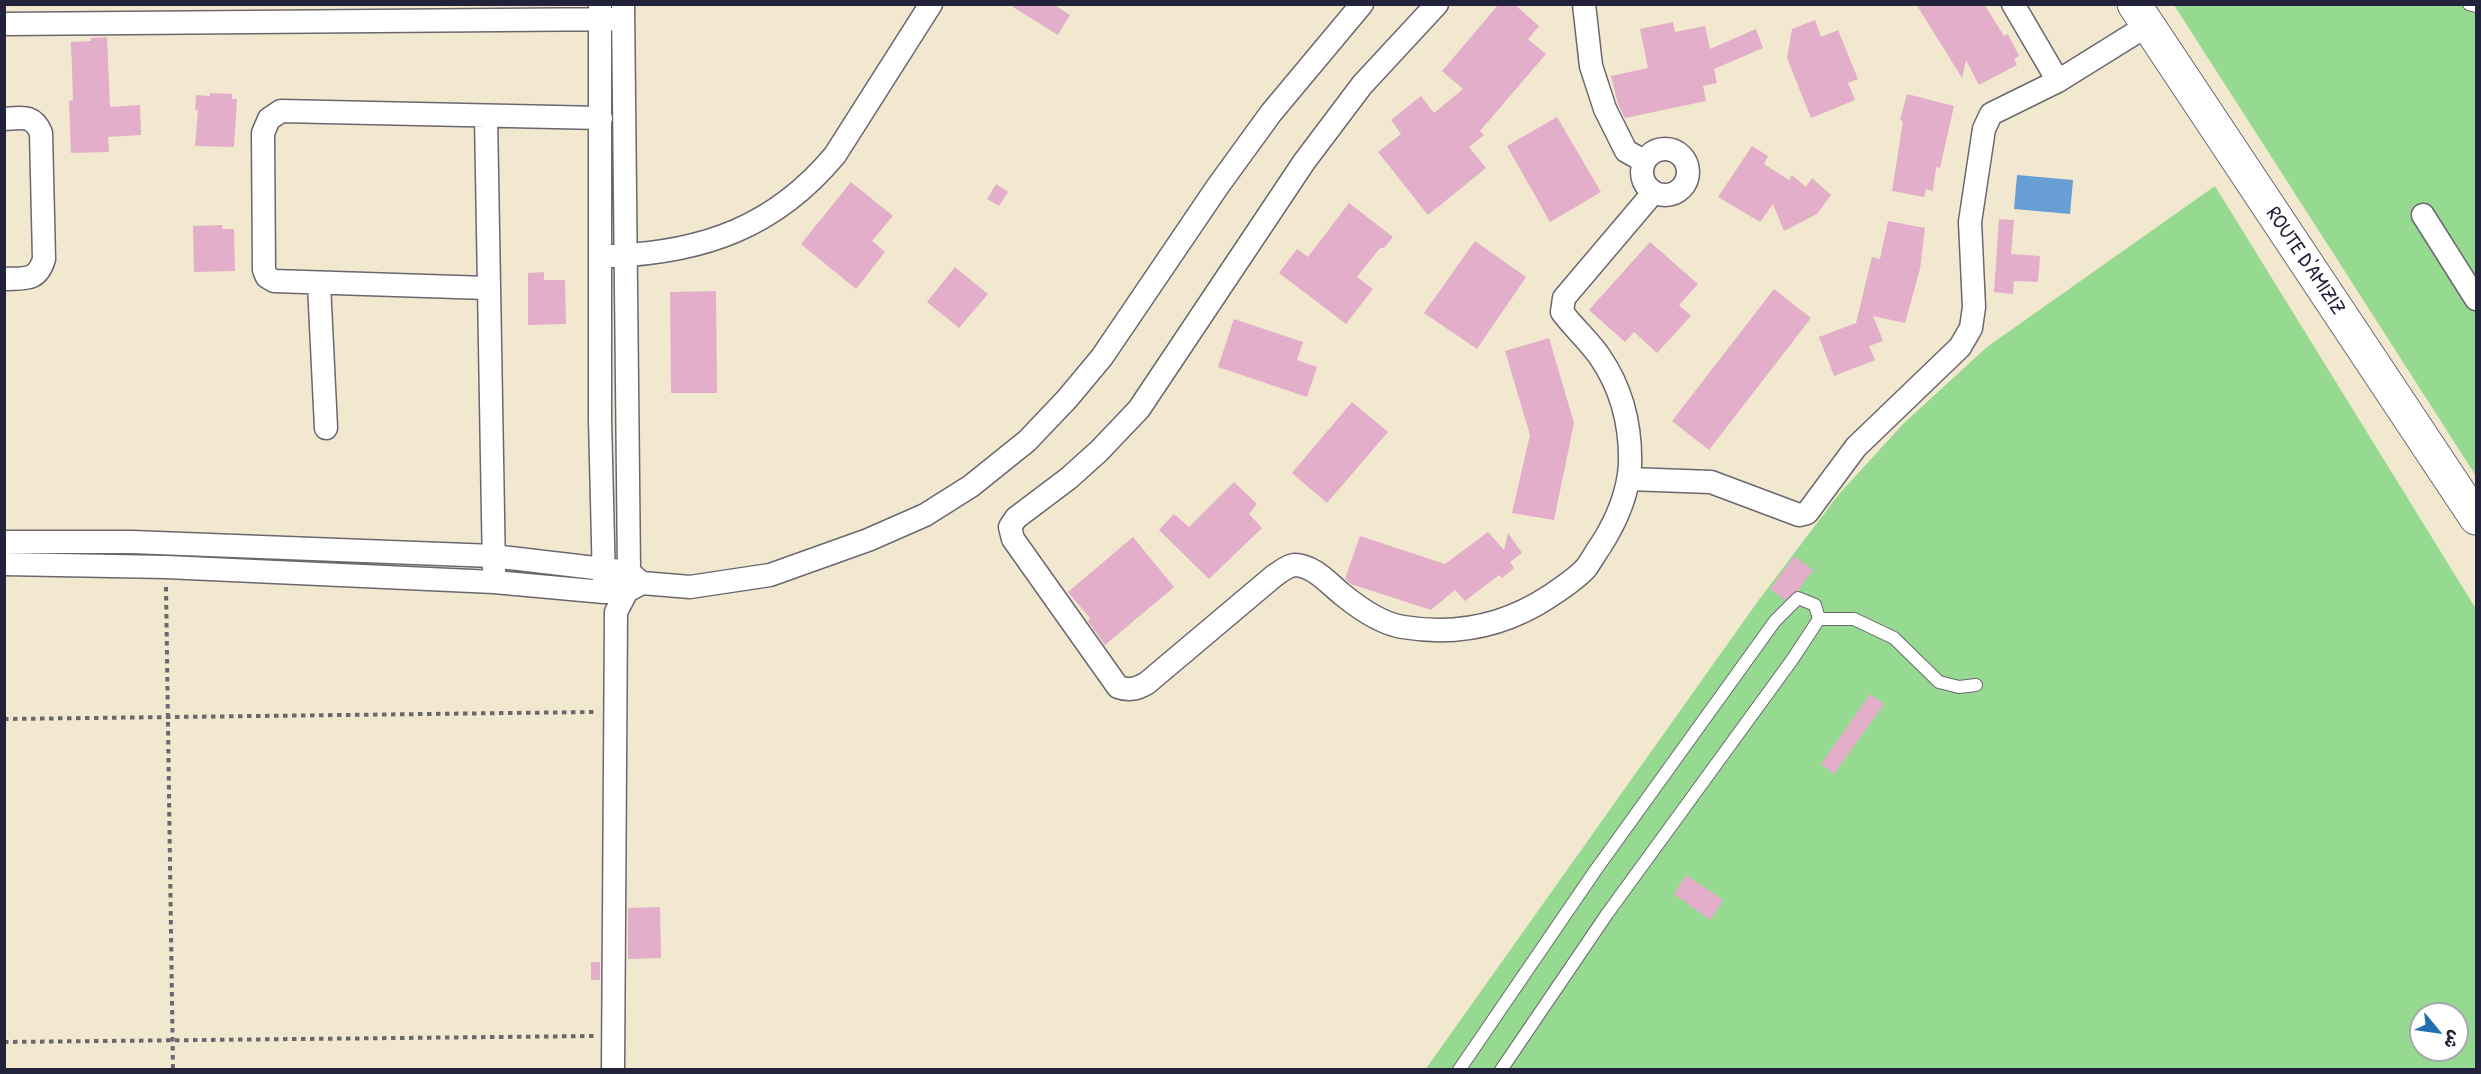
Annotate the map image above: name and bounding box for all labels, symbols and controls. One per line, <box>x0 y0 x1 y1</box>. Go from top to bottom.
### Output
street label: ROUTE D'AMIZIZ <box>2260 203 2350 319</box>
north arrow <box>2409 1002 2469 1062</box>
text: ش <box>2439 1027 2467 1053</box>

